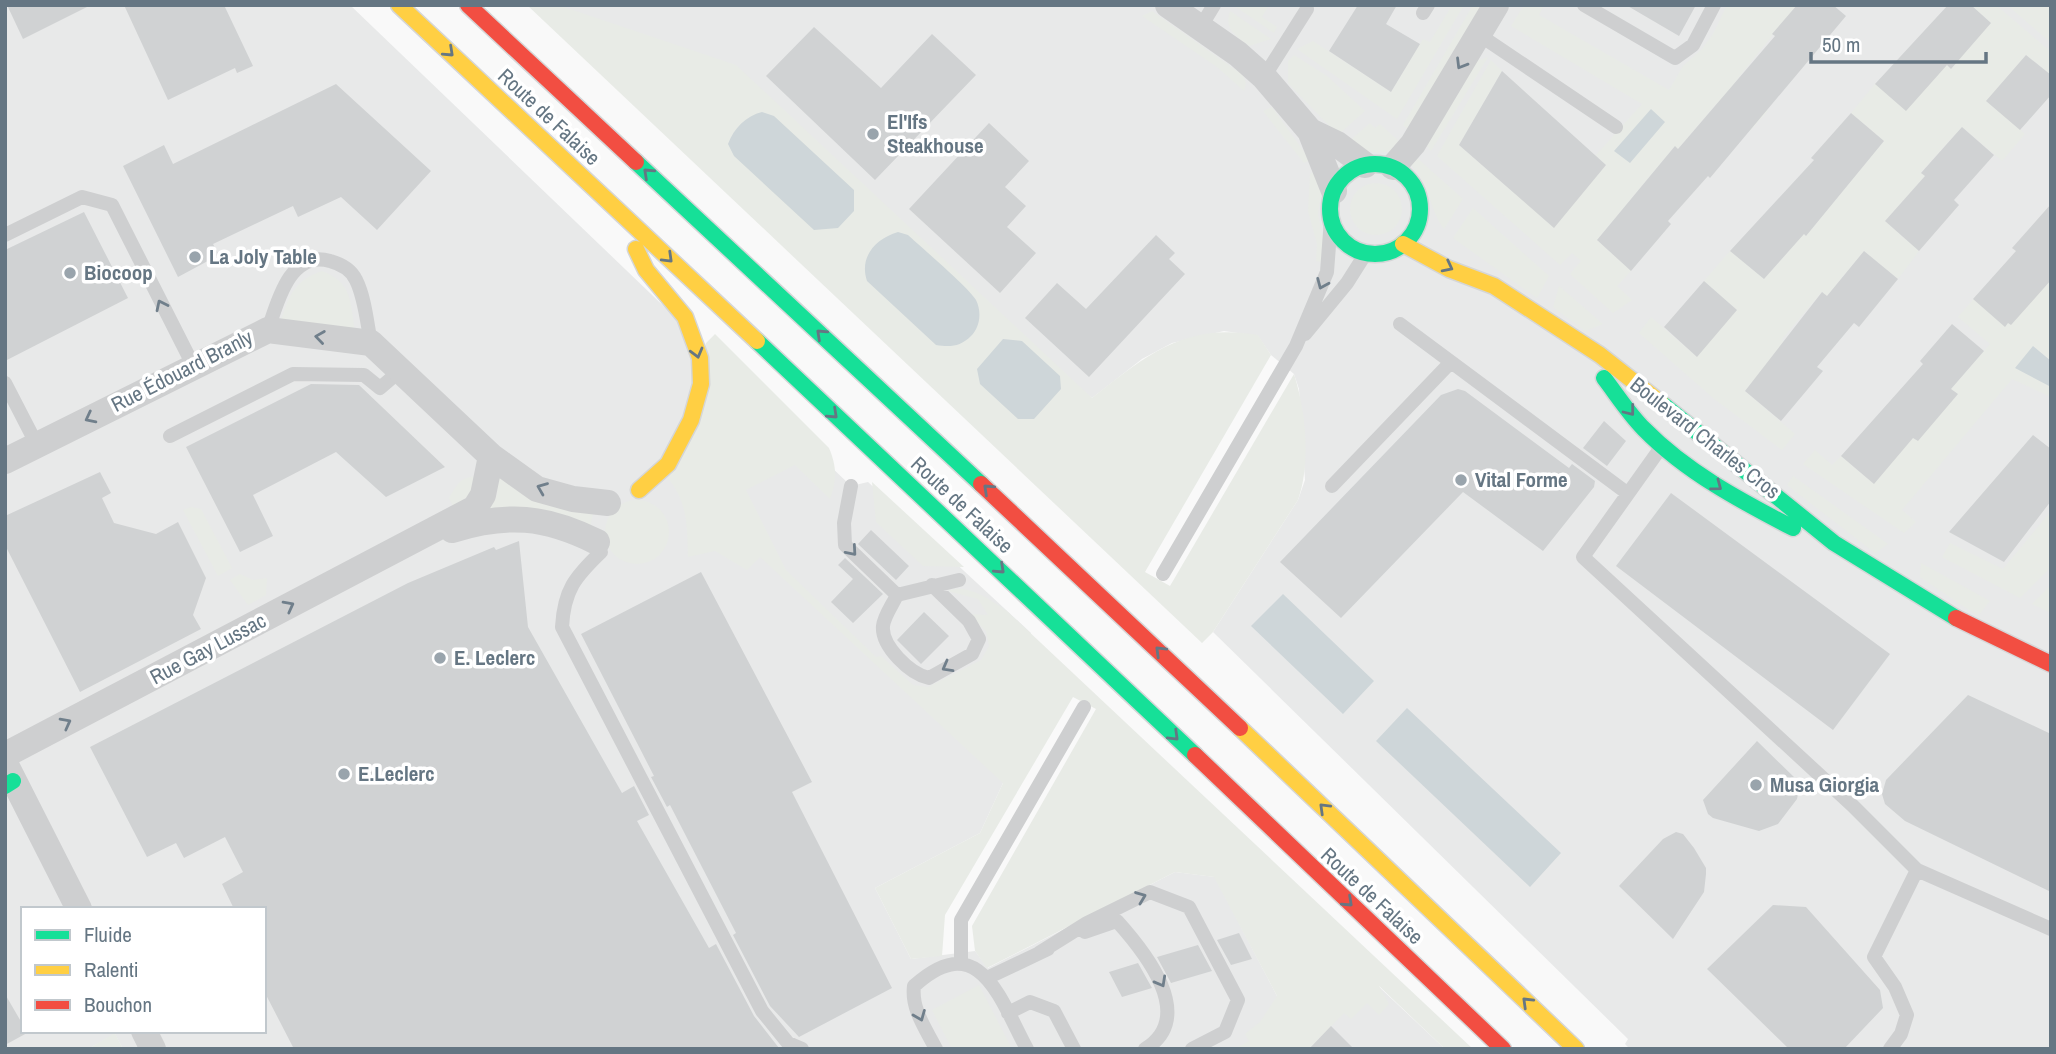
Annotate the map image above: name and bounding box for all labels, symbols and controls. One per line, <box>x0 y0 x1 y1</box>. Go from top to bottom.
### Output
scale bar <box>1811 21 1986 65</box>
text: 50 m <box>1822 30 1860 59</box>
one-way arrow <box>440 44 453 56</box>
one-way arrow <box>1456 56 1469 69</box>
street label: Route de Falaise <box>492 62 607 172</box>
place label: El'Ifs Steakhouse <box>887 107 984 160</box>
marker: El'Ifs Steakhouse <box>865 126 881 142</box>
one-way arrow <box>643 168 656 181</box>
place label: La Joly Table <box>209 242 317 271</box>
marker: La Joly Table <box>187 249 203 265</box>
one-way arrow <box>660 250 673 263</box>
place label: Biocoop <box>84 258 153 287</box>
one-way arrow <box>1441 259 1453 273</box>
marker: Biocoop <box>62 265 78 281</box>
one-way arrow <box>1316 278 1330 290</box>
one-way arrow <box>155 300 169 312</box>
street label: Rue Édouard Branly <box>106 322 258 419</box>
one-way arrow <box>314 329 326 344</box>
one-way arrow <box>816 330 829 343</box>
one-way arrow <box>689 347 703 359</box>
street label: Boulevard Charles Cros <box>1624 370 1786 505</box>
one-way arrow <box>1622 403 1635 415</box>
one-way arrow <box>825 406 838 419</box>
one-way arrow <box>84 410 97 424</box>
street label: Route de Falaise <box>905 450 1020 560</box>
place label: Vital Forme <box>1475 465 1568 494</box>
marker: Vital Forme <box>1453 472 1469 488</box>
one-way arrow <box>1710 477 1722 490</box>
one-way arrow <box>537 483 549 497</box>
one-way arrow <box>983 485 996 498</box>
one-way arrow <box>844 543 857 556</box>
one-way arrow <box>992 561 1005 574</box>
one-way arrow <box>282 601 294 615</box>
street label: Rue Gay Lussac <box>145 606 271 691</box>
place label: E. Leclerc <box>454 643 535 672</box>
one-way arrow <box>1155 647 1168 660</box>
marker: E. Leclerc <box>432 650 448 666</box>
one-way arrow <box>942 659 954 673</box>
one-way arrow <box>59 718 71 731</box>
one-way arrow <box>1166 728 1179 741</box>
place label: E.Leclerc <box>358 759 435 788</box>
marker: E.Leclerc <box>336 766 352 782</box>
place label: Musa Giorgia <box>1770 770 1880 799</box>
marker: Musa Giorgia <box>1748 777 1764 793</box>
one-way arrow <box>1319 804 1332 817</box>
street label: Route de Falaise <box>1315 841 1430 951</box>
one-way arrow <box>1134 891 1147 905</box>
one-way arrow <box>1340 894 1353 906</box>
legend <box>21 907 266 1033</box>
text: Fluide <box>84 920 132 949</box>
text: Ralenti <box>84 955 139 984</box>
one-way arrow <box>1152 974 1166 987</box>
text: Bouchon <box>84 990 152 1019</box>
one-way arrow <box>1522 997 1535 1010</box>
one-way arrow <box>912 1009 926 1021</box>

